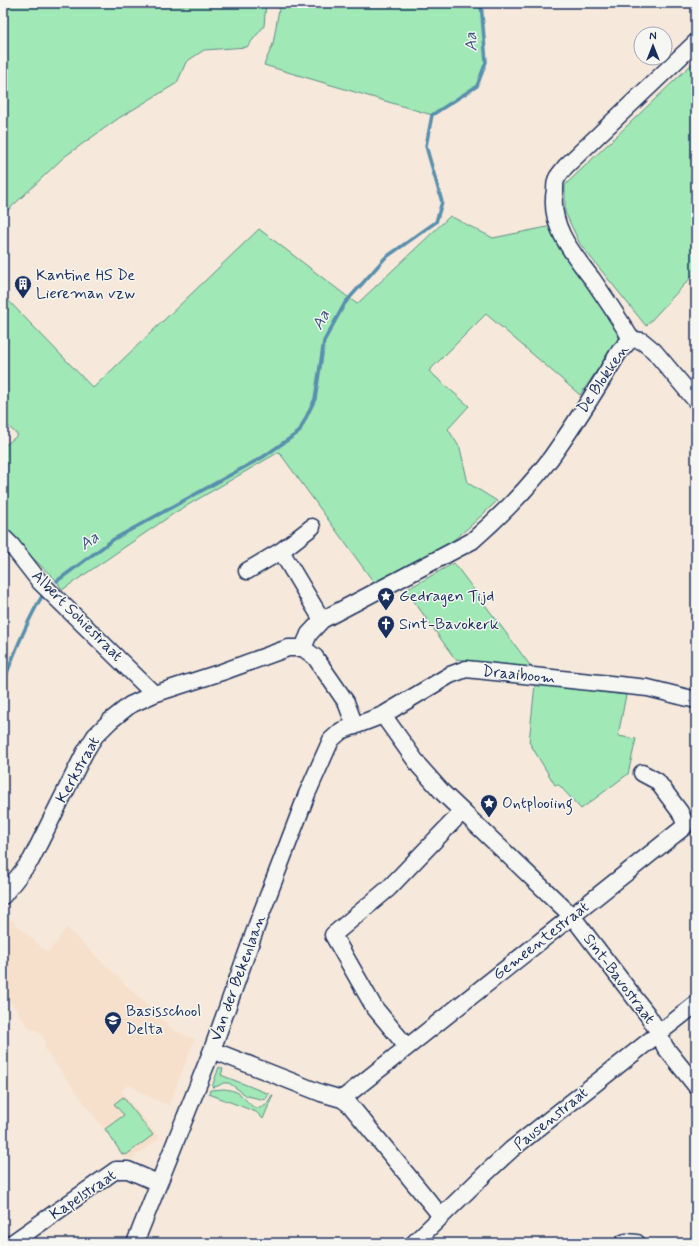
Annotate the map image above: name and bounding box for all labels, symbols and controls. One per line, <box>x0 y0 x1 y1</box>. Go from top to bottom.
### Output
north arrow <box>633 26 673 66</box>
text: N <box>649 30 657 44</box>
water label: Aa <box>459 31 483 52</box>
place label: Kantine HS De Liereman vzw <box>36 265 135 304</box>
building icon: Kantine HS De Liereman vzw <box>13 274 33 299</box>
water label: Aa <box>307 306 336 334</box>
street label: De Blokken <box>572 340 634 418</box>
water label: Aa <box>75 526 104 556</box>
street label: Albert Sohiestraat <box>27 566 127 666</box>
place icon: Gedragen Tijd <box>376 586 396 611</box>
place label: Gedragen Tijd <box>399 586 494 607</box>
church icon: Sint-Bavokerk <box>376 614 396 639</box>
place label: Sint-Bavokerk <box>399 614 499 635</box>
street label: Draaiboom <box>481 661 557 689</box>
street label: Kerkstraat <box>51 733 105 807</box>
place icon: Ontplooiing <box>479 793 499 818</box>
place label: Ontplooiing <box>502 793 573 815</box>
street label: Gemeentestraat <box>489 897 593 985</box>
street label: Van der Bekenlaan <box>205 912 271 1044</box>
street label: Sint-Bavostraat <box>578 930 660 1028</box>
place label: Basisschool Delta <box>126 1001 201 1040</box>
school or university icon: Basisschool Delta <box>103 1010 123 1035</box>
street label: Pausenstraat <box>510 1083 592 1155</box>
street label: Kapelstraat <box>46 1165 120 1225</box>

